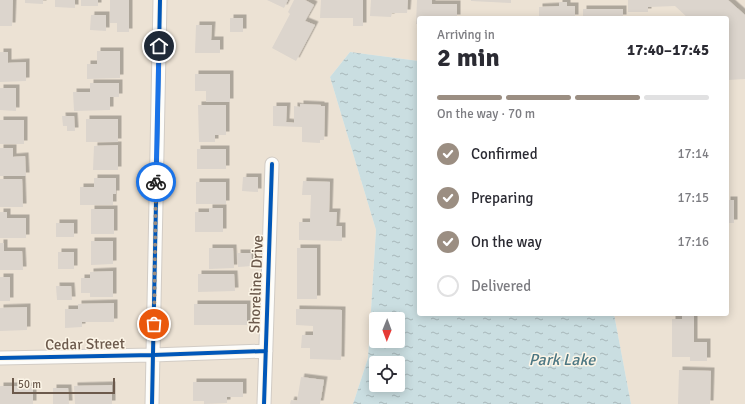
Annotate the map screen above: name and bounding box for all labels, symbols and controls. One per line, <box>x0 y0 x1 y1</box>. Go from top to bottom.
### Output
text: Arriving in <box>437 27 495 43</box>
pin <box>142 29 176 63</box>
icon: home <box>148 35 170 57</box>
text: 17:40–17:45 <box>627 41 709 59</box>
text: 2 min <box>437 42 500 74</box>
text: On the way · 70 m <box>437 106 535 122</box>
icon: check <box>437 143 459 165</box>
text: Confirmed <box>471 145 538 163</box>
text: 17:14 <box>677 146 709 162</box>
courier <box>136 162 176 202</box>
icon: bike <box>145 171 167 193</box>
icon: check <box>437 187 459 209</box>
text: Preparing <box>471 189 534 207</box>
text: 17:15 <box>677 190 709 206</box>
icon: check <box>437 231 459 253</box>
text: On the way <box>471 233 542 251</box>
text: 17:16 <box>677 234 709 250</box>
street label: Shoreline Drive <box>245 235 267 333</box>
text: Delivered <box>471 277 531 295</box>
pin <box>137 307 171 341</box>
north arrow <box>369 312 405 348</box>
map controls <box>369 312 405 392</box>
icon: bag <box>143 313 165 335</box>
street label: Cedar Street <box>45 334 125 354</box>
water label: Park Lake <box>529 350 596 370</box>
button: locate <box>369 356 405 392</box>
scale bar <box>12 376 115 395</box>
text: 50 m <box>18 378 41 391</box>

